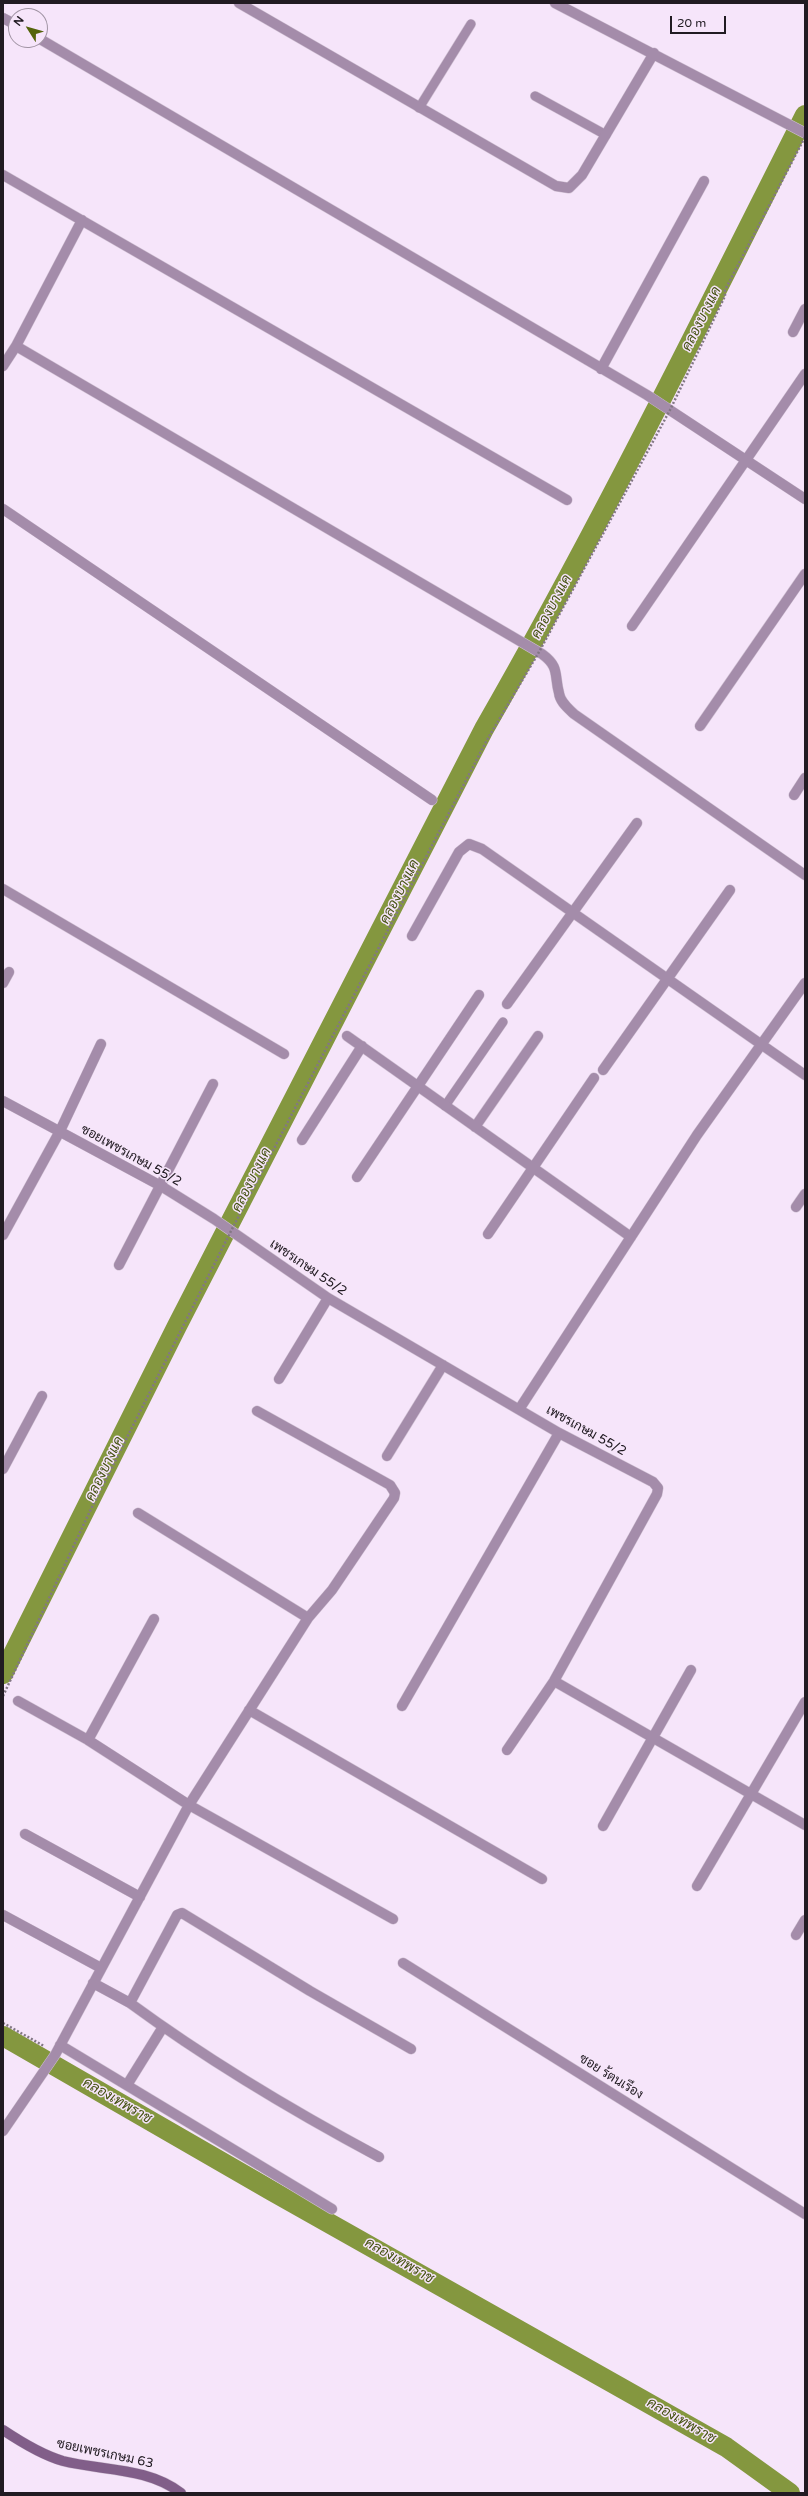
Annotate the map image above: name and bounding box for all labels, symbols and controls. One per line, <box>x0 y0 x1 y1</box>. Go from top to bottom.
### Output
north arrow <box>8 8 48 48</box>
scale bar <box>672 8 728 34</box>
text: N <box>11 14 27 29</box>
text: 20 m <box>677 16 706 30</box>
water label: คลองบางแค <box>679 284 725 354</box>
water label: คลองบางแค <box>528 572 576 642</box>
water label: คลองบางแค <box>377 857 423 927</box>
street label: ซอยเพชรเกษม 55/2 <box>78 1122 184 1190</box>
water label: คลองบางแค <box>229 1145 275 1215</box>
street label: เพชรเกษม 55/2 <box>267 1237 349 1299</box>
street label: เพชรเกษม 55/2 <box>543 1402 629 1460</box>
water label: คลองบางแค <box>82 1434 128 1504</box>
street label: ซอย ร้ตนเรึอง <box>576 2051 646 2103</box>
water label: คลองเทพราช <box>80 2075 154 2127</box>
water label: คลองเทพราช <box>362 2235 436 2287</box>
water label: คลองเทพราช <box>644 2395 718 2447</box>
street label: ซอยเพชรเกษม 63 <box>55 2436 155 2472</box>

